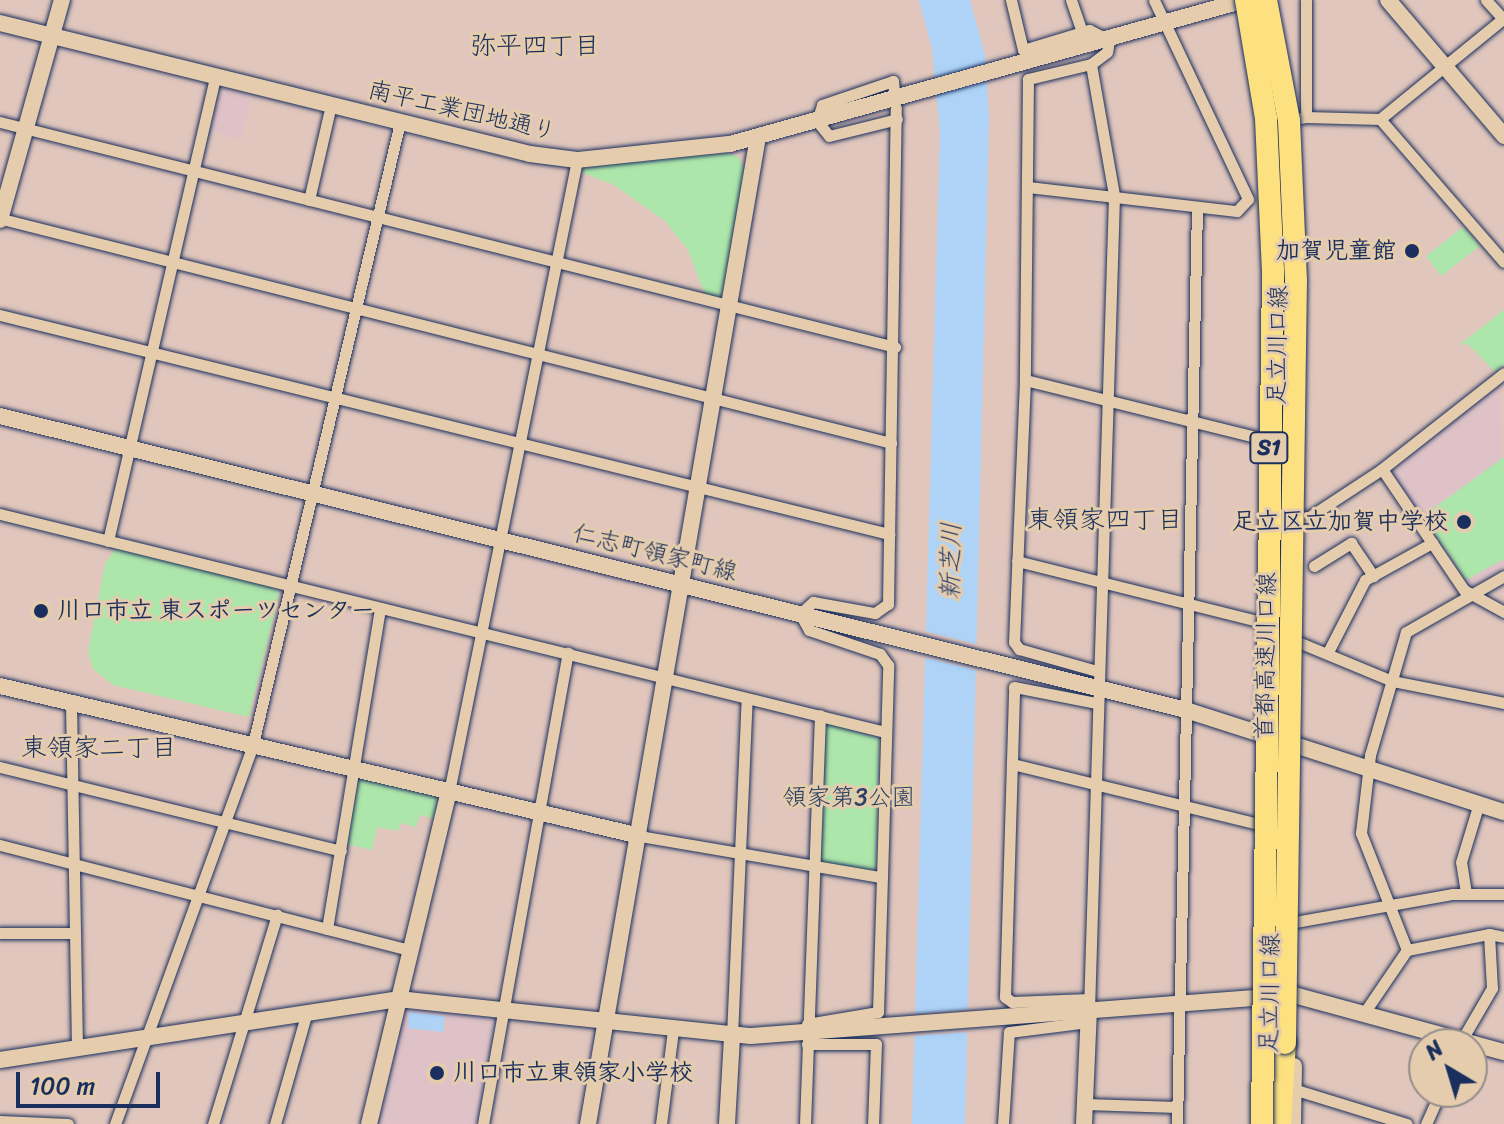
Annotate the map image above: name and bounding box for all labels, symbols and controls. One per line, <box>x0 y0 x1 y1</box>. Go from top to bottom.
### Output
district label: 弥平四丁目 <box>470 30 600 62</box>
street label: 南平工業団地通り <box>365 75 559 147</box>
place label: 加賀児童館 <box>1276 237 1396 265</box>
marker: 加賀児童館 <box>1403 242 1421 260</box>
street label: 足立川口線 <box>1263 285 1293 405</box>
road number: S1 <box>1249 430 1289 466</box>
district label: 東領家四丁目 <box>1027 504 1183 536</box>
place label: 足立区立加賀中学校 <box>1232 508 1448 536</box>
marker: 足立区立加賀中学校 <box>1455 513 1473 531</box>
street label: 仁志町領家町線 <box>570 519 740 587</box>
water label: 新芝川 <box>935 522 967 600</box>
street label: 首都高速川口線 <box>1250 572 1282 740</box>
place label: 川口市立 東スポーツセンター <box>57 597 375 625</box>
marker: 川口市立 東スポーツセンター <box>32 602 50 620</box>
district label: 東領家二丁目 <box>21 732 177 764</box>
park label: 領家第3公園 <box>782 784 916 812</box>
street label: 足立川口線 <box>1255 933 1285 1053</box>
north arrow <box>1408 1028 1488 1108</box>
text: N <box>1416 1030 1452 1070</box>
scale bar <box>20 1056 164 1106</box>
place label: 川口市立東領家小学校 <box>453 1059 693 1087</box>
marker: 川口市立東領家小学校 <box>428 1064 446 1082</box>
text: 100 m <box>30 1065 95 1107</box>

